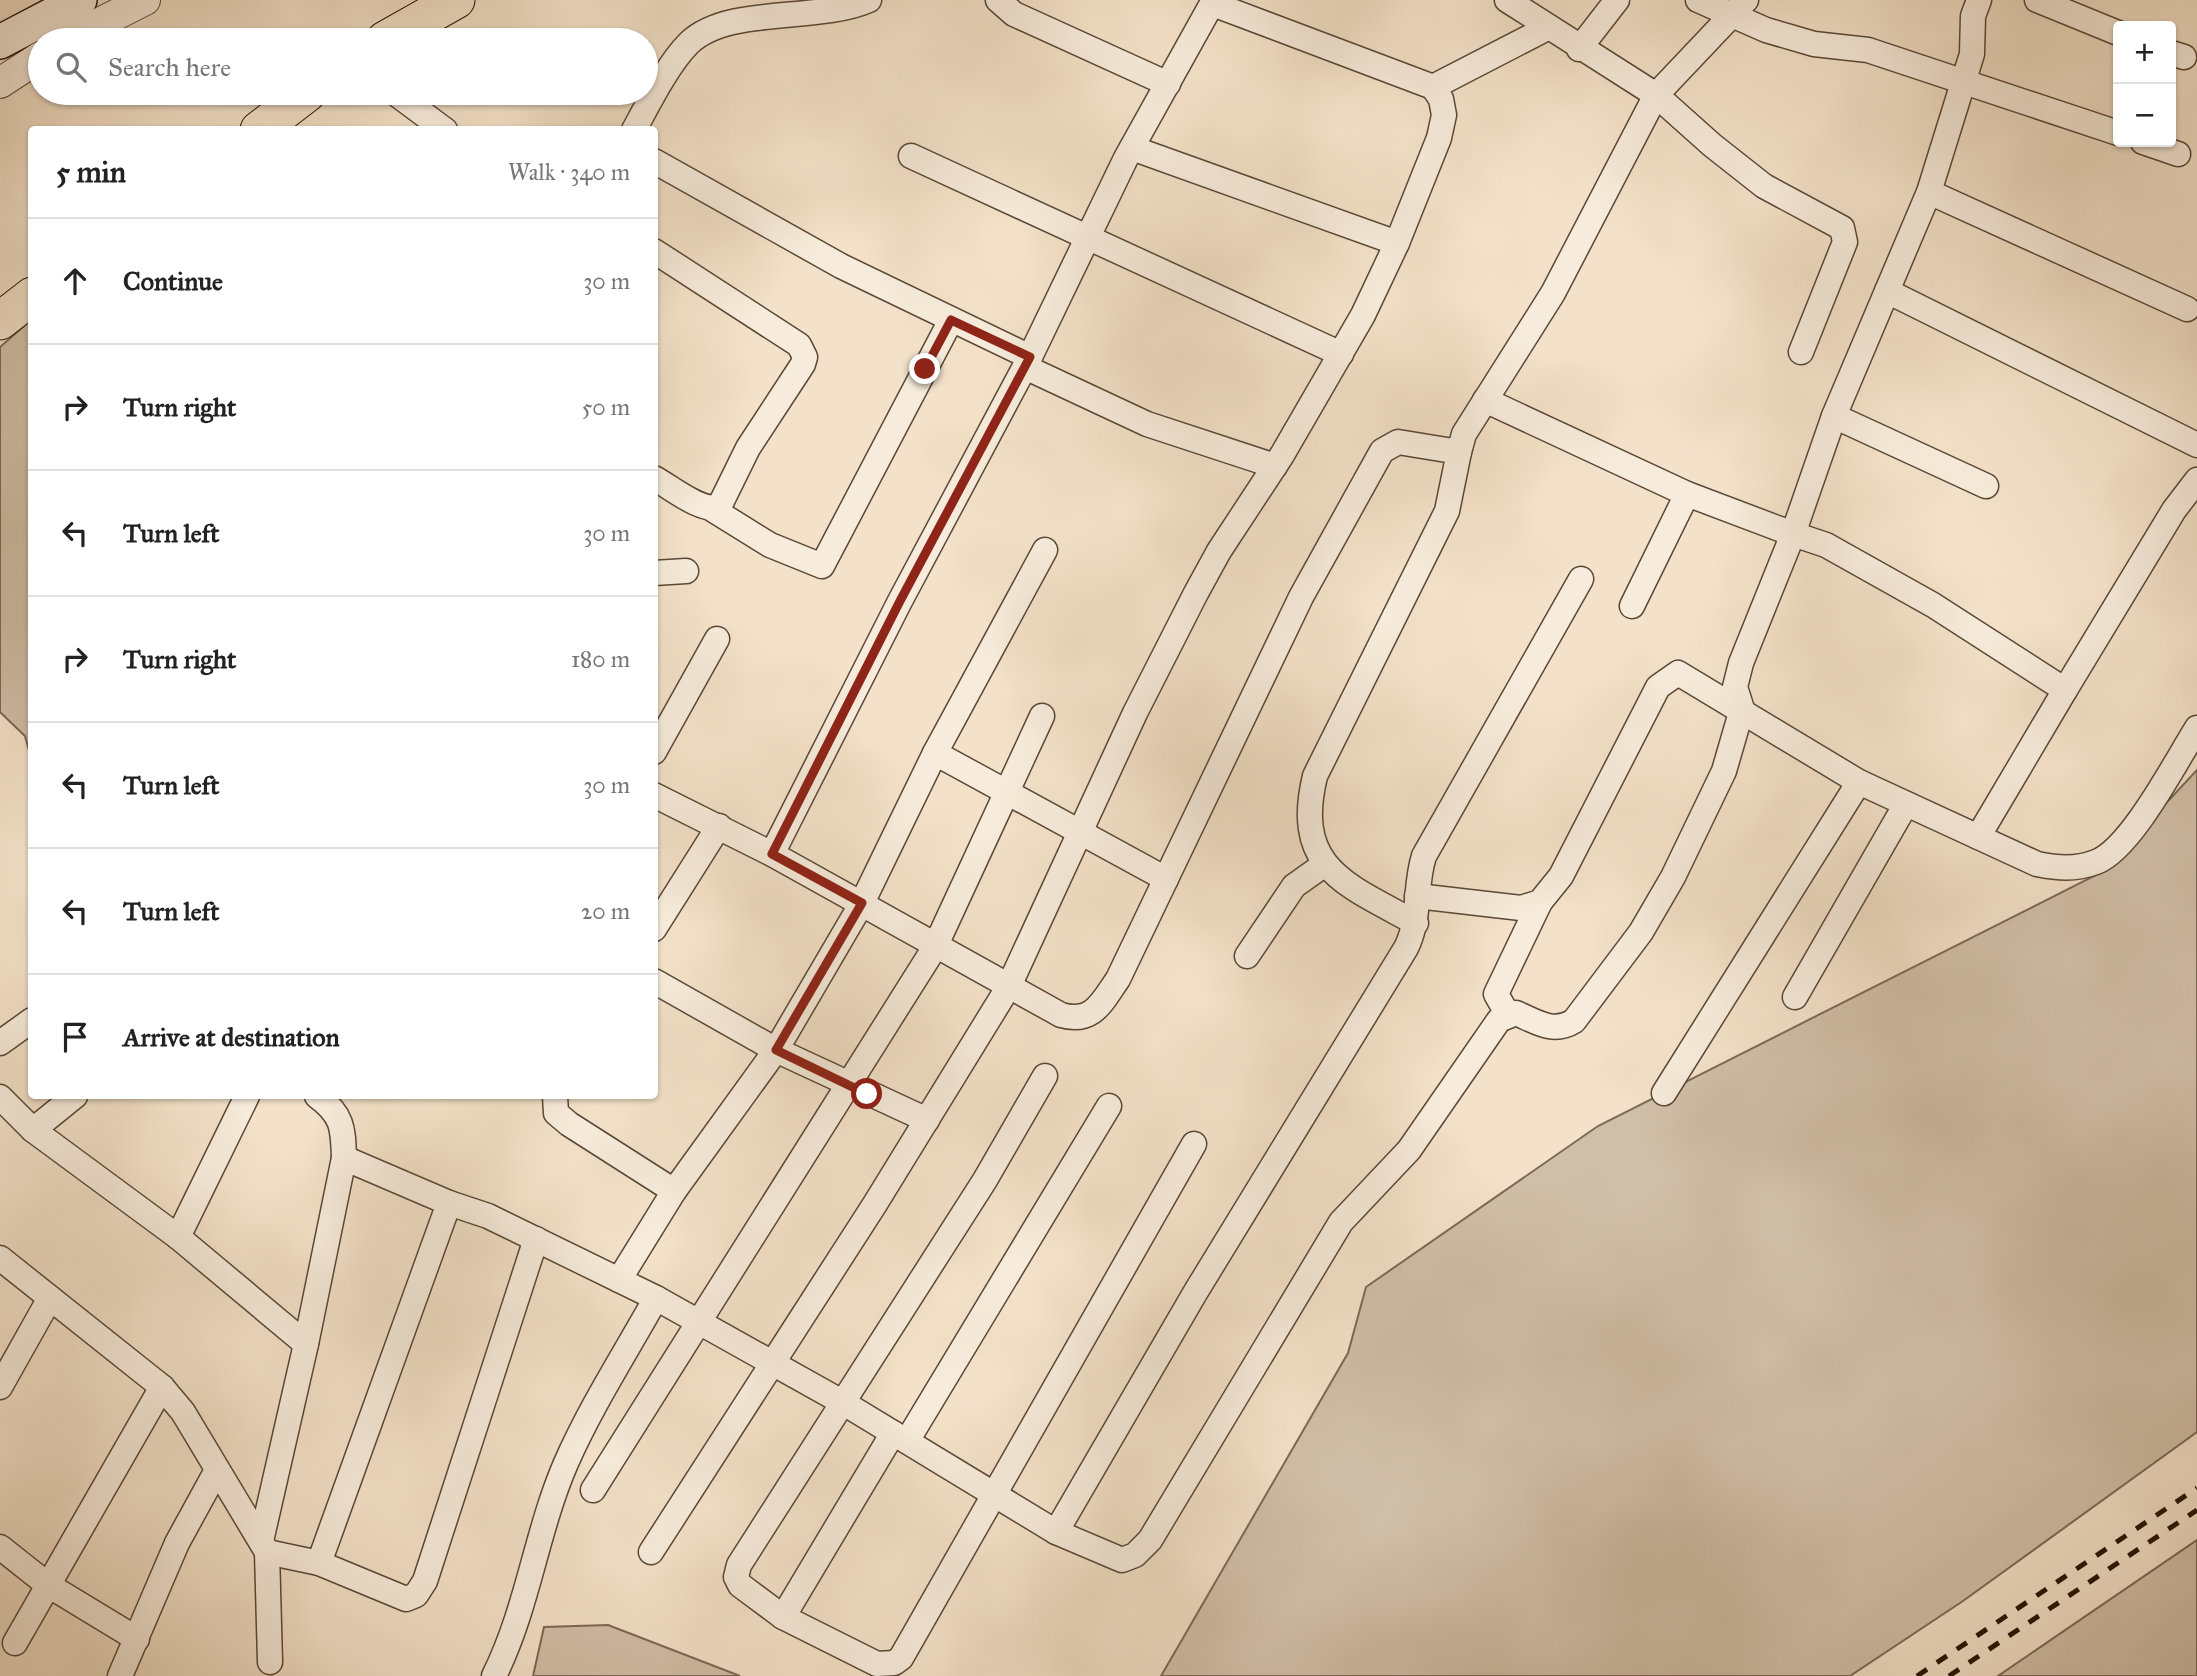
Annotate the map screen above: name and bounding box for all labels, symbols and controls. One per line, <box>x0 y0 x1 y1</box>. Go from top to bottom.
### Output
map controls <box>2113 21 2176 147</box>
button: + <box>2113 21 2176 84</box>
search box <box>28 28 658 105</box>
icon: search <box>52 48 90 86</box>
text: Search here <box>108 51 231 83</box>
button: − <box>2113 84 2176 147</box>
text: 5 min <box>56 154 126 190</box>
text: Walk · 340 m <box>508 158 630 186</box>
icon: ahead <box>56 262 94 300</box>
text: Continue <box>123 265 223 297</box>
text: 30 m <box>583 267 630 295</box>
route end <box>909 353 940 384</box>
icon: right <box>56 388 94 426</box>
text: Turn right <box>123 391 236 423</box>
text: 50 m <box>582 393 630 421</box>
icon: left <box>56 514 94 552</box>
text: Turn left <box>123 517 219 549</box>
text: 30 m <box>583 519 630 547</box>
icon: right <box>56 640 94 678</box>
text: Turn right <box>123 643 236 675</box>
text: 180 m <box>571 645 630 673</box>
icon: left <box>56 766 94 804</box>
text: Turn left <box>123 769 219 801</box>
text: 30 m <box>583 771 630 799</box>
icon: left <box>56 892 94 930</box>
text: Turn left <box>123 895 219 927</box>
text: 20 m <box>581 897 630 925</box>
icon: arrive <box>56 1018 94 1056</box>
text: Arrive at destination <box>123 1021 340 1053</box>
route start <box>851 1078 882 1109</box>

